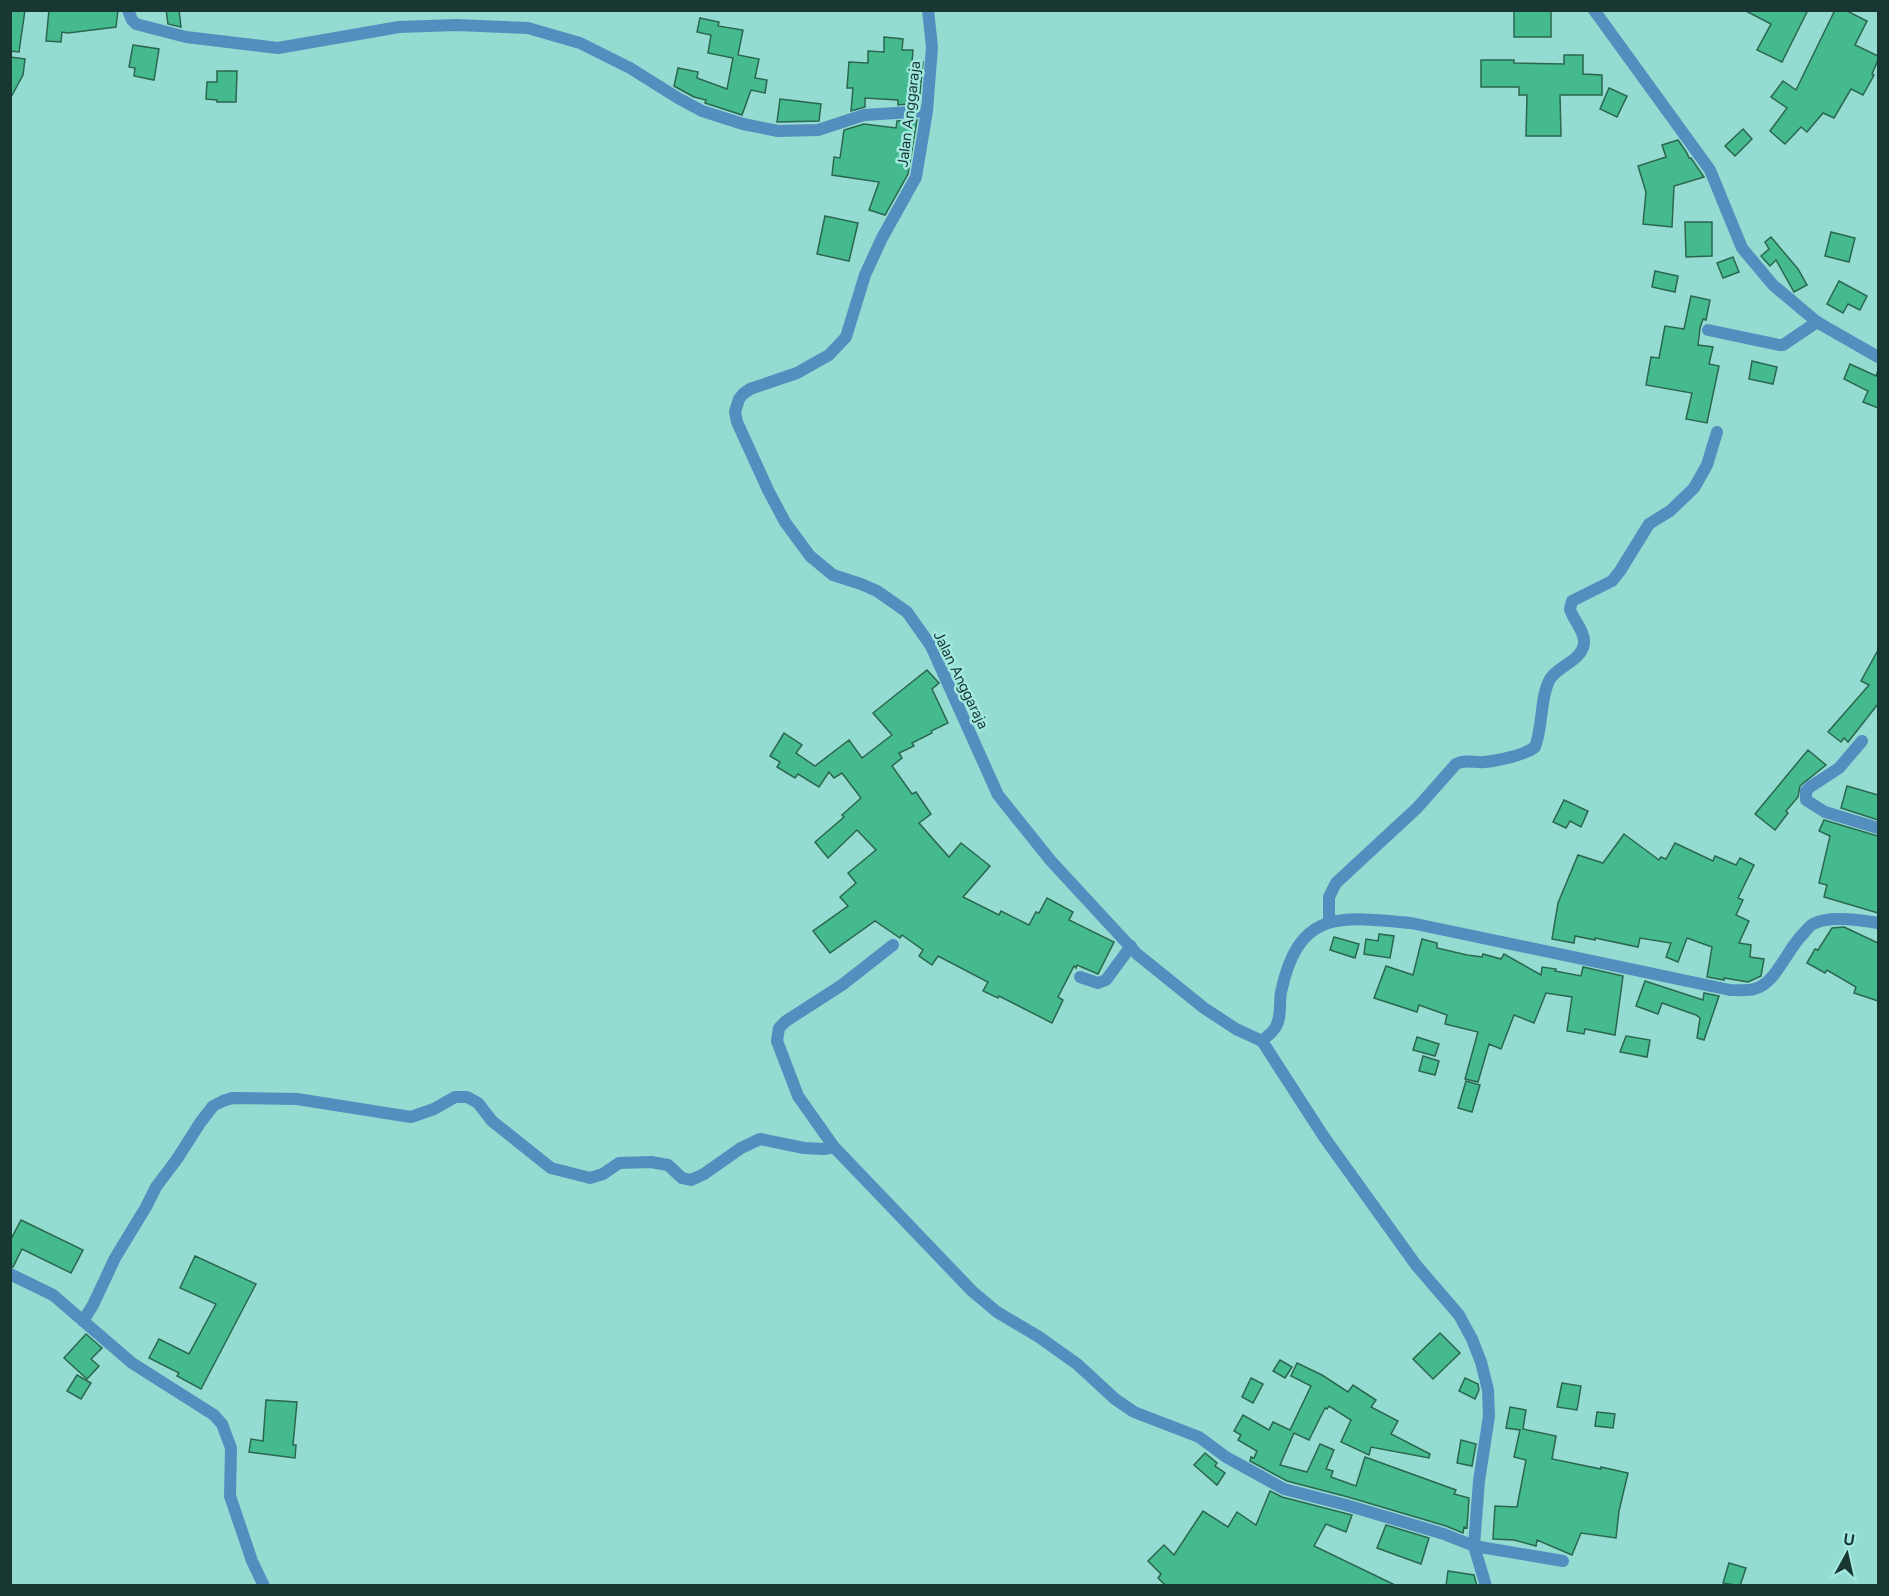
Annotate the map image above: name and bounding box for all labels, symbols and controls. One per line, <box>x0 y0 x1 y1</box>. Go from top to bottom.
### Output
street label: Jalan Anggaraja <box>894 60 924 168</box>
street label: Jalan Anggaraja <box>930 628 992 732</box>
north arrow <box>1817 1524 1877 1584</box>
text: U <box>1842 1529 1856 1550</box>

